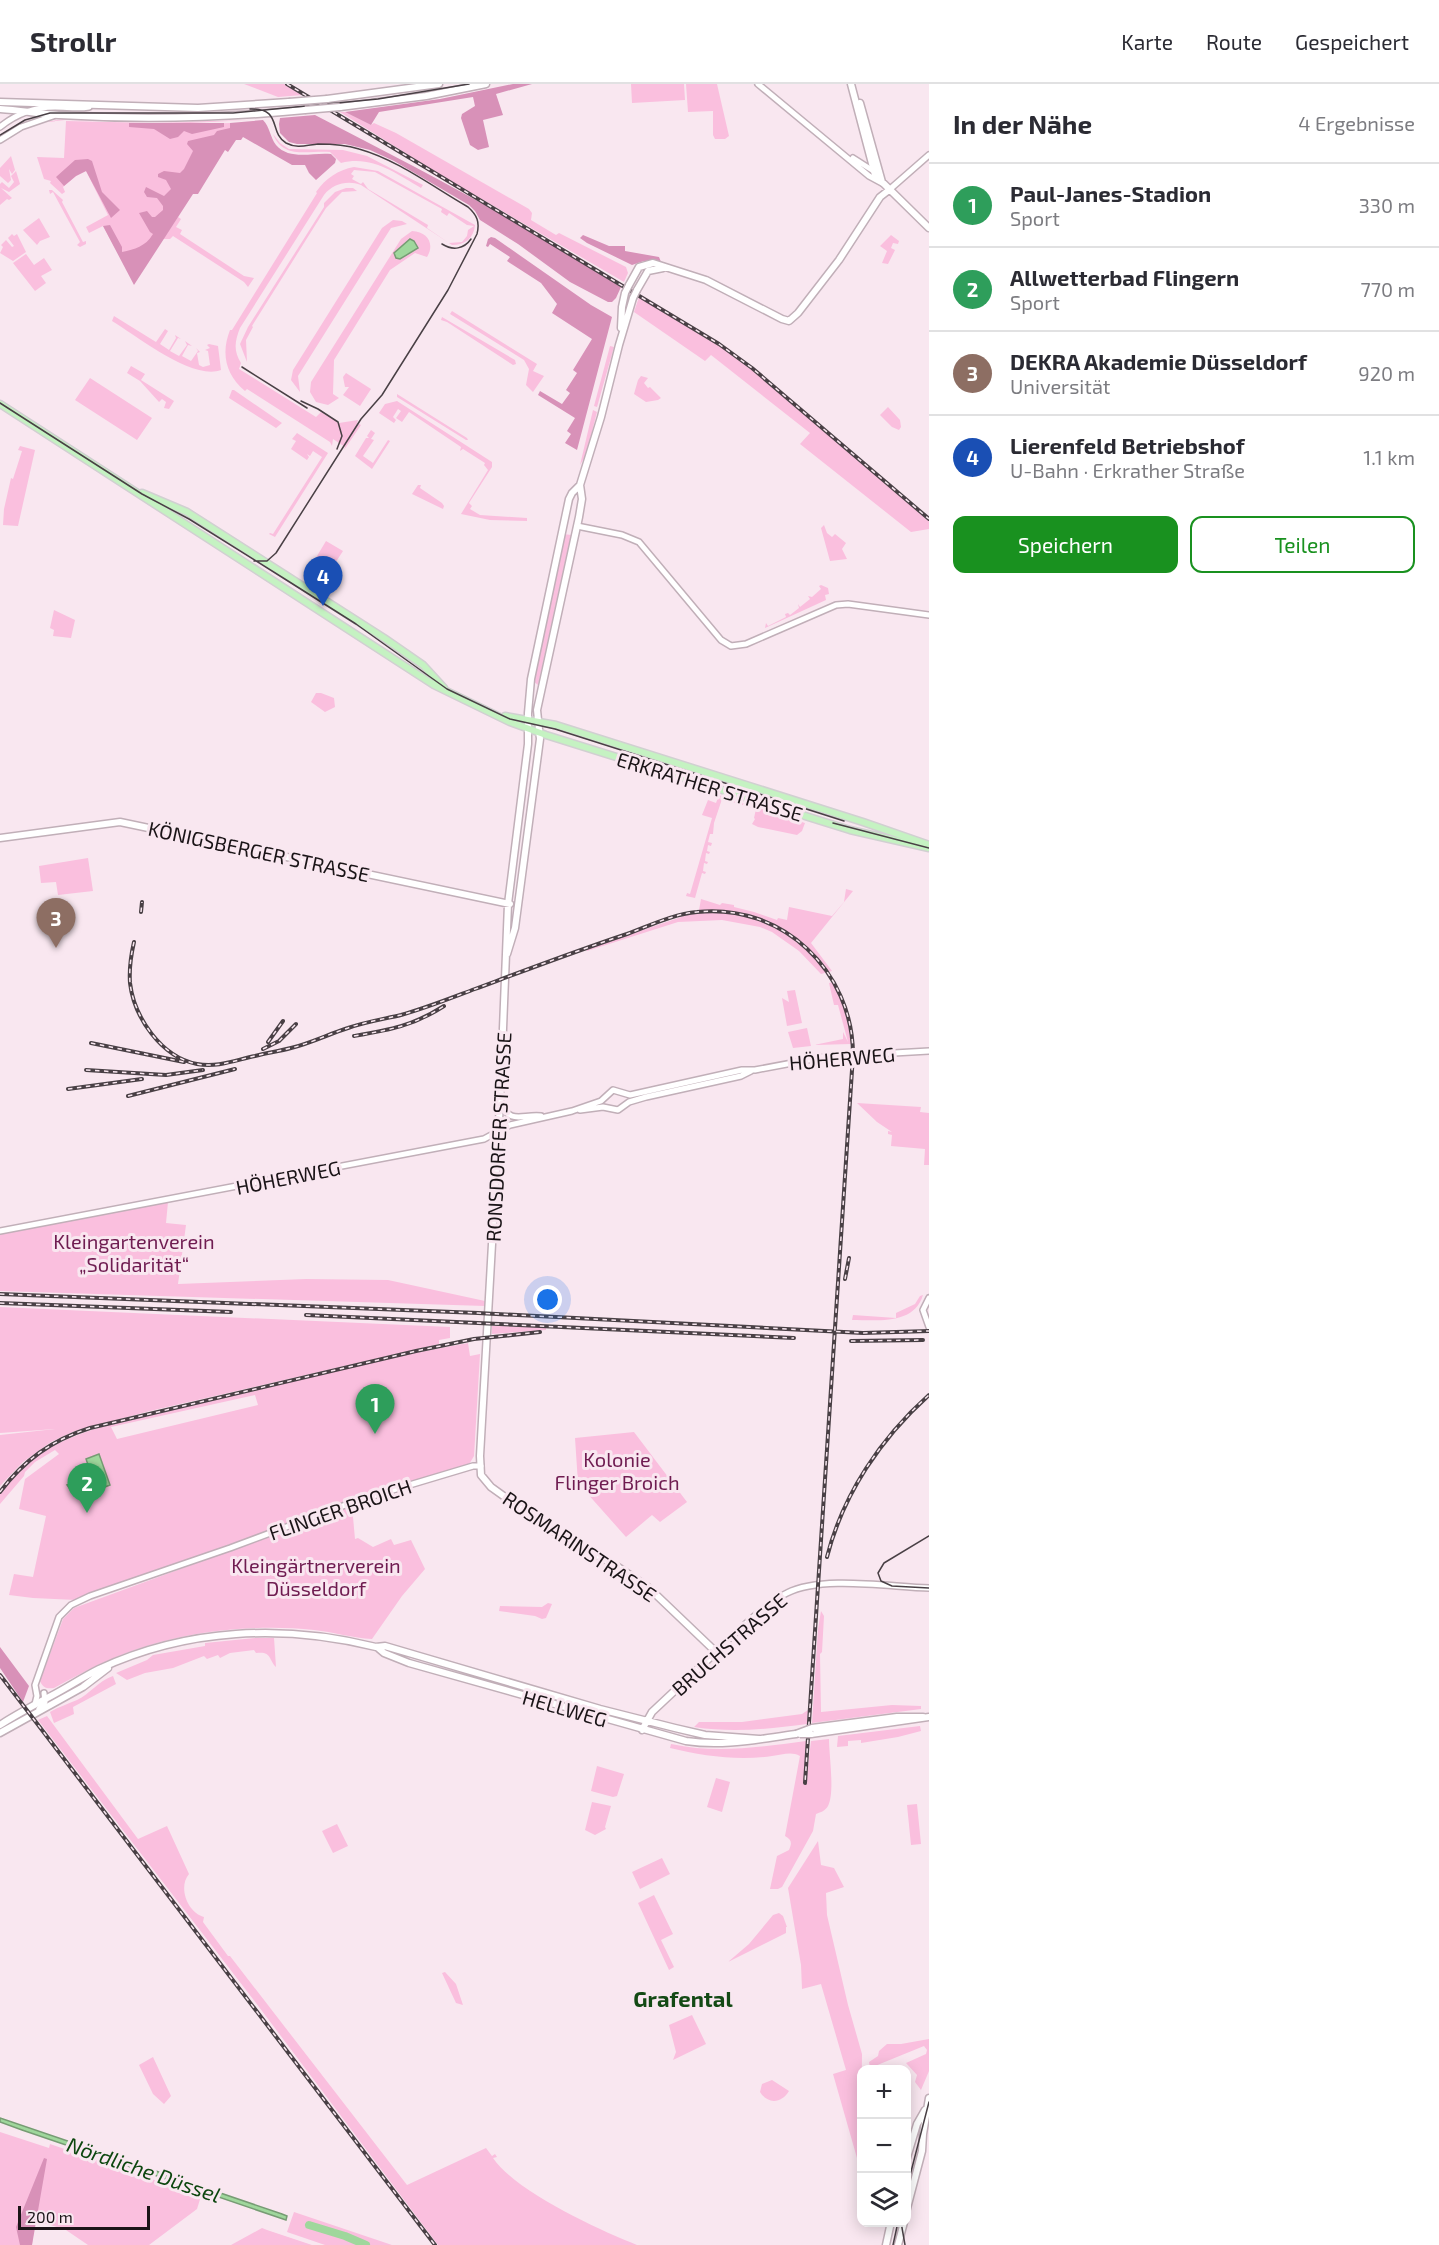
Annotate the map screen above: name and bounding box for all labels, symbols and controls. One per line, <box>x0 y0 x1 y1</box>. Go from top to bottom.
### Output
text: Strollr <box>30 24 116 58</box>
text: Karte <box>1121 29 1173 54</box>
text: Route <box>1206 29 1262 54</box>
text: Gespeichert <box>1295 29 1409 54</box>
text: In der Nähe <box>953 108 1092 139</box>
text: 4 Ergebnisse <box>1298 111 1415 135</box>
text: Paul-Janes-Stadion <box>1010 180 1211 206</box>
text: 1 <box>968 193 977 217</box>
text: 330 m <box>1359 193 1415 217</box>
text: Sport <box>1010 206 1060 230</box>
text: Allwetterbad Flingern <box>1010 264 1239 290</box>
text: 2 <box>967 277 978 301</box>
text: 770 m <box>1360 277 1415 301</box>
text: Sport <box>1010 290 1060 314</box>
text: DEKRA Akademie Düsseldorf <box>1010 348 1307 374</box>
text: 3 <box>967 361 978 385</box>
text: 920 m <box>1358 361 1415 385</box>
text: Universität <box>1010 374 1110 398</box>
text: Lierenfeld Betriebshof <box>1010 432 1245 458</box>
text: 4 <box>966 445 979 469</box>
text: 1.1 km <box>1363 445 1415 469</box>
text: U-Bahn · Erkrather Straße <box>1010 458 1245 482</box>
button: Speichern <box>953 516 1178 573</box>
button: Teilen <box>1190 516 1415 573</box>
pin: 4 <box>304 556 342 606</box>
street label: ERKRATHER STRASSE <box>614 746 806 826</box>
street label: KÖNIGSBERGER STRASSE <box>146 816 372 886</box>
pin: 3 <box>36 898 76 948</box>
street label: RONSDORFER STRASSE <box>481 1031 515 1243</box>
street label: HÖHERWEG <box>788 1041 896 1075</box>
street label: HÖHERWEG <box>234 1155 342 1199</box>
park label: Kleingartenverein „Solidarität“ <box>53 1229 215 1276</box>
your location <box>533 1285 562 1314</box>
pin: 1 <box>356 1384 394 1434</box>
park label: Kolonie Flinger Broich <box>554 1447 680 1494</box>
pin: 2 <box>68 1464 106 1513</box>
street label: FLINGER BROICH <box>266 1473 414 1545</box>
street label: ROSMARINSTRASSE <box>499 1486 661 1606</box>
park label: Kleingärtnerverein Düsseldorf <box>231 1553 401 1600</box>
street label: BRUCHSTRASSE <box>667 1588 791 1700</box>
street label: HELLWEG <box>520 1685 610 1731</box>
district label: Grafental <box>633 1985 733 2011</box>
map controls <box>857 2065 911 2227</box>
button: + <box>857 2065 911 2119</box>
button: − <box>857 2119 911 2173</box>
water label: Nördliche Düssel <box>64 2131 224 2207</box>
button: layers <box>857 2173 911 2227</box>
scale bar <box>18 2203 150 2230</box>
text: 200 m <box>27 2207 73 2226</box>

